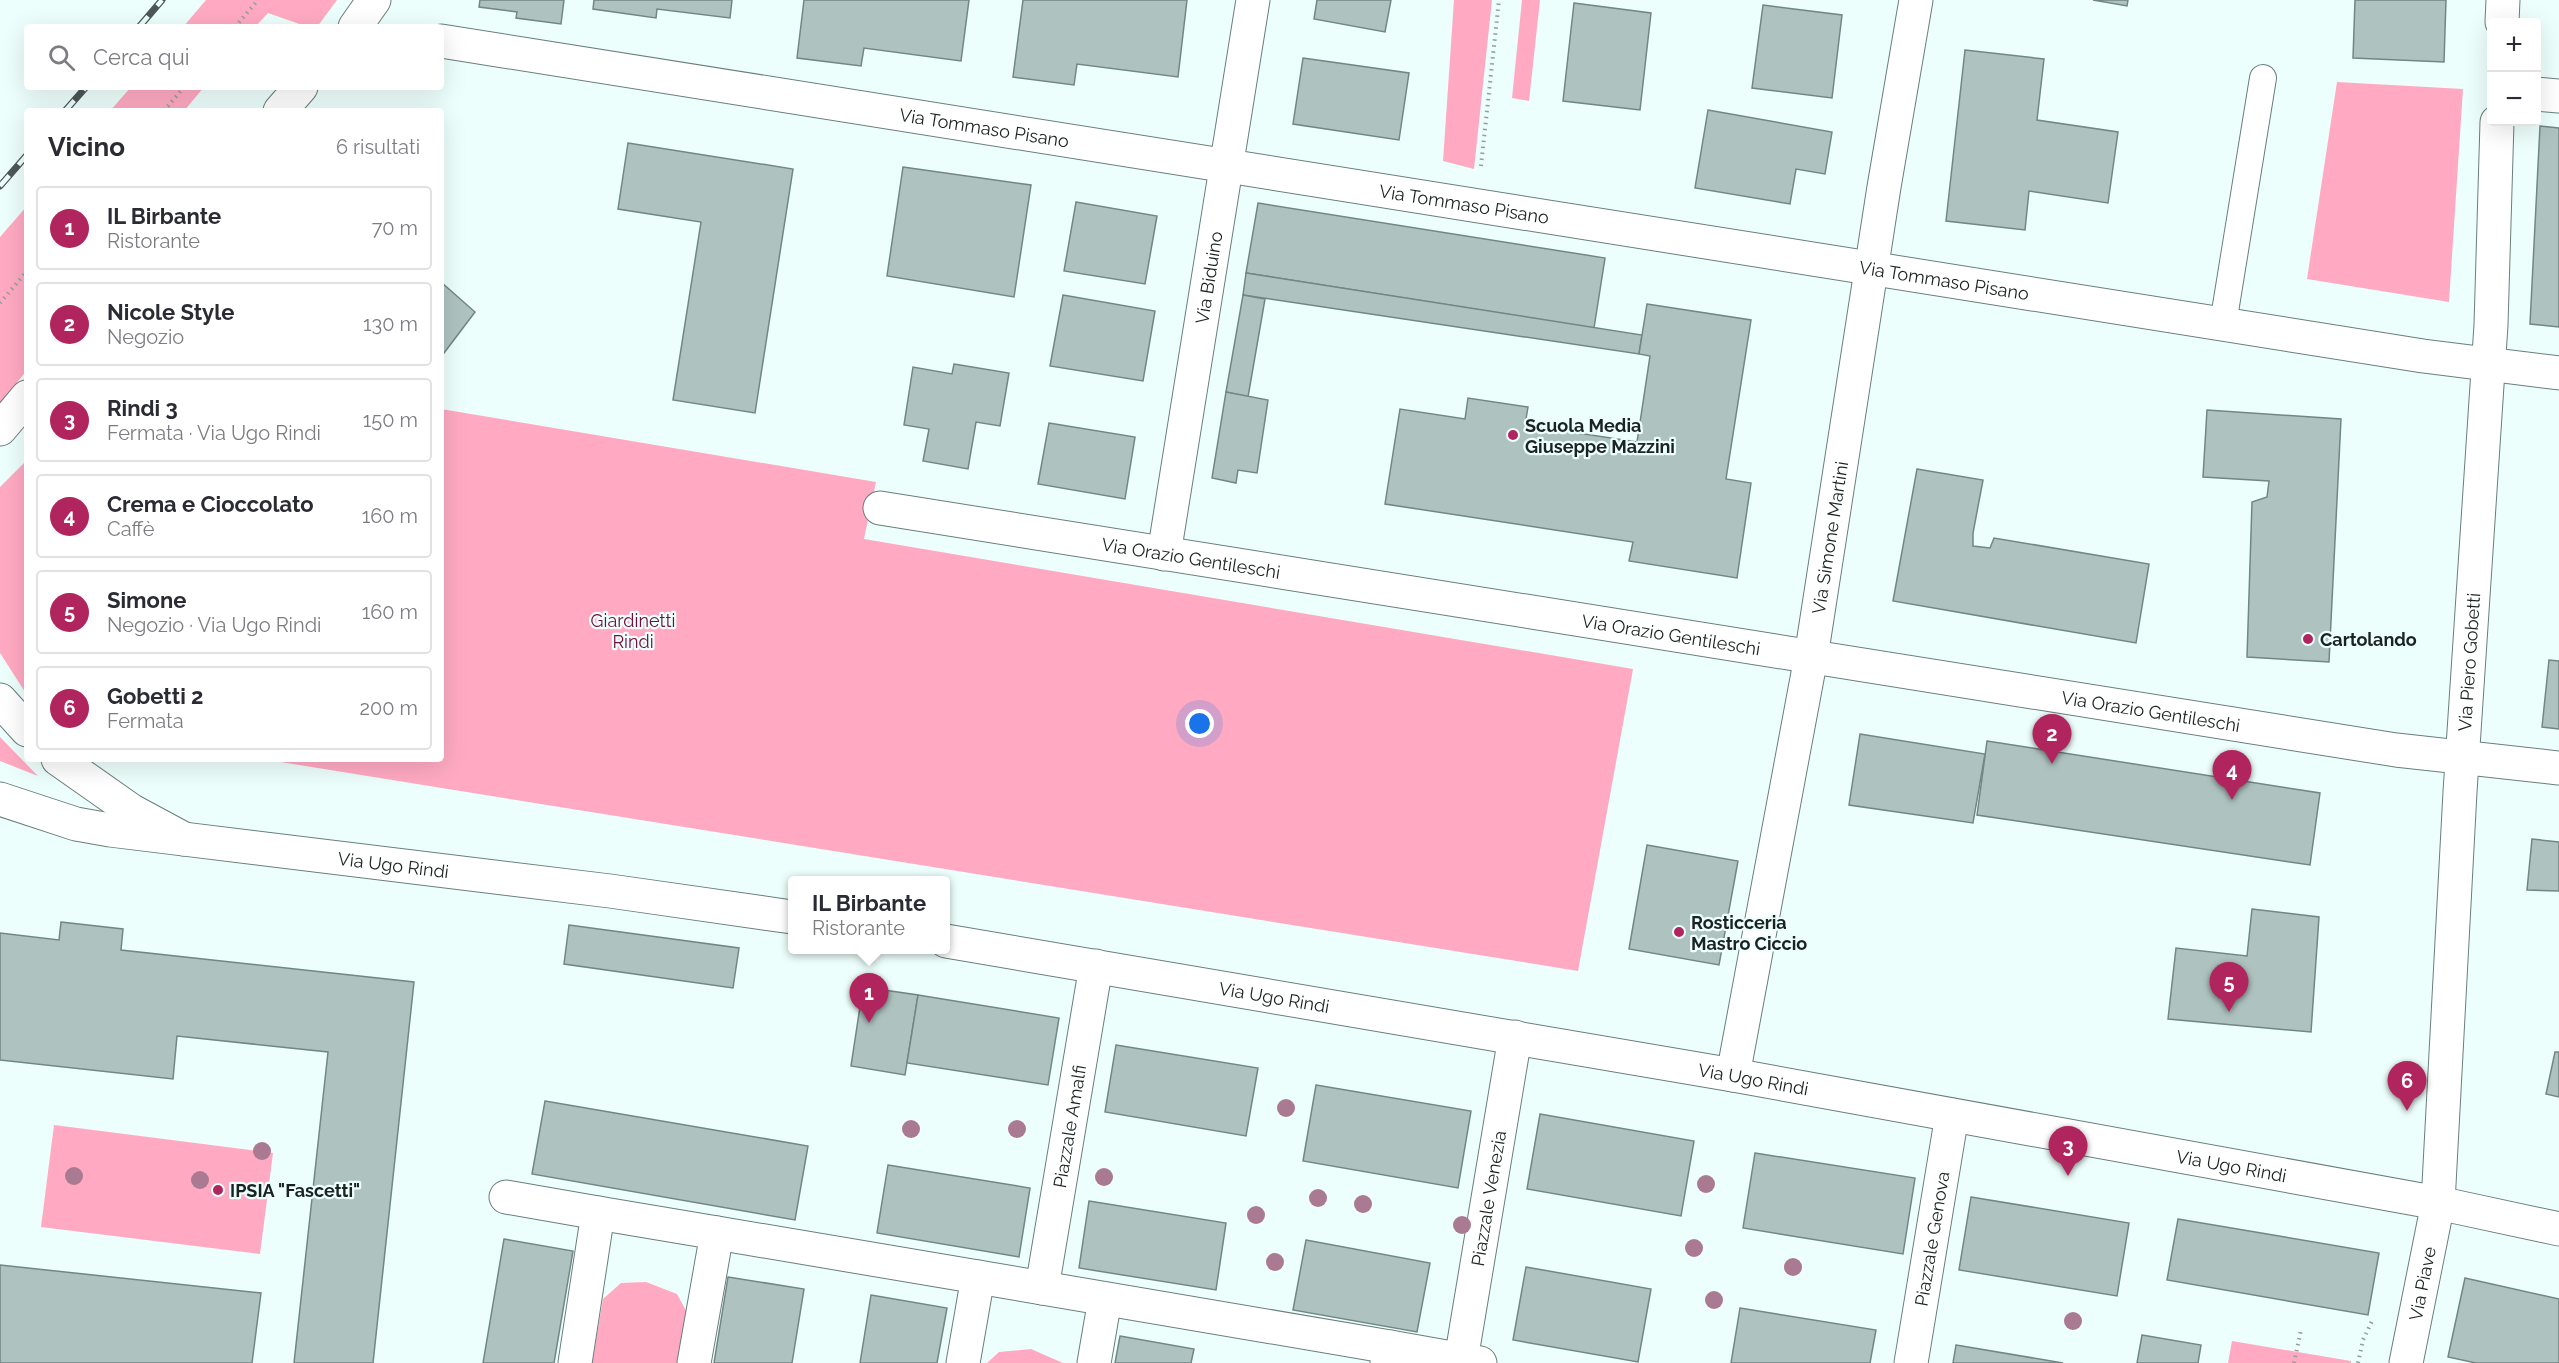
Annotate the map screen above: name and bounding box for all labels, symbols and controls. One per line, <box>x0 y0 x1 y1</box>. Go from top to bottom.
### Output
map controls <box>2487 18 2541 126</box>
button: + <box>2487 18 2541 72</box>
search box <box>24 24 444 90</box>
icon: search <box>45 41 78 74</box>
text: Cerca qui <box>93 44 190 70</box>
button: − <box>2487 72 2541 126</box>
street label: Via Tommaso Pisano <box>898 103 1071 151</box>
text: Vicino <box>48 132 125 162</box>
text: 6 risultati <box>336 135 420 159</box>
street label: Via Tommaso Pisano <box>1378 180 1551 227</box>
text: IL Birbante <box>107 203 221 229</box>
text: 1 <box>65 216 74 240</box>
text: 70 m <box>372 216 418 240</box>
text: Ristorante <box>107 229 200 253</box>
street label: Via Biduino <box>1191 229 1226 325</box>
street label: Via Tommaso Pisano <box>1858 256 2031 304</box>
text: Nicole Style <box>107 299 234 325</box>
text: 2 <box>64 312 75 336</box>
text: 130 m <box>363 312 418 336</box>
text: Negozio <box>107 325 184 349</box>
text: Rindi 3 <box>107 395 178 421</box>
text: 3 <box>64 408 75 432</box>
text: 150 m <box>363 408 418 432</box>
place label: Scuola Media Giuseppe Mazzini <box>1525 415 1675 457</box>
text: Fermata · Via Ugo Rindi <box>107 421 321 445</box>
marker: Scuola Media Giuseppe Mazzini <box>1506 428 1520 442</box>
street label: Via Simone Martini <box>1807 460 1852 616</box>
text: Crema e Cioccolato <box>107 491 314 517</box>
text: 4 <box>64 504 75 528</box>
text: 160 m <box>362 504 418 528</box>
text: Caffè <box>107 517 155 541</box>
street label: Via Orazio Gentileschi <box>1100 533 1282 582</box>
text: Simone <box>107 587 186 613</box>
street label: Via Piero Gobetti <box>2454 592 2484 732</box>
text: 5 <box>64 600 75 624</box>
text: 160 m <box>362 600 418 624</box>
park label: Giardinetti Rindi <box>591 610 675 652</box>
street label: Via Orazio Gentileschi <box>1580 610 1762 659</box>
text: Negozio · Via Ugo Rindi <box>107 613 321 637</box>
place label: Cartolando <box>2320 629 2417 650</box>
marker: Cartolando <box>2301 632 2315 646</box>
text: Gobetti 2 <box>107 683 203 709</box>
street label: Via Orazio Gentileschi <box>2060 686 2242 735</box>
text: 6 <box>63 696 76 720</box>
text: 200 m <box>360 696 418 720</box>
text: Fermata <box>107 709 184 733</box>
your location <box>1185 709 1214 738</box>
pin: 2 <box>2032 714 2072 764</box>
pin: 4 <box>2212 750 2252 800</box>
street label: Via Ugo Rindi <box>337 847 450 882</box>
popup <box>788 876 950 954</box>
text: IL Birbante <box>812 890 926 916</box>
place label: Rosticceria Mastro Ciccio <box>1691 912 1807 954</box>
text: Ristorante <box>812 916 905 940</box>
marker: Rosticceria Mastro Ciccio <box>1672 925 1686 939</box>
pin: 5 <box>2210 962 2248 1012</box>
pin: 1 <box>850 974 888 1023</box>
street label: Via Ugo Rindi <box>1217 977 1331 1017</box>
street label: Via Ugo Rindi <box>1697 1059 1810 1099</box>
pin: 6 <box>2388 1062 2426 1111</box>
street label: Piazzale Amalfi <box>1048 1063 1090 1189</box>
pin: 3 <box>2048 1126 2088 1176</box>
street label: Piazzale Venezia <box>1466 1129 1510 1268</box>
street label: Via Ugo Rindi <box>2175 1145 2288 1186</box>
street label: Piazzale Genova <box>1910 1170 1953 1308</box>
place label: IPSIA "Fascetti" <box>230 1180 360 1201</box>
marker: IPSIA "Fascetti" <box>211 1183 225 1197</box>
street label: Via Piave <box>2404 1244 2440 1322</box>

